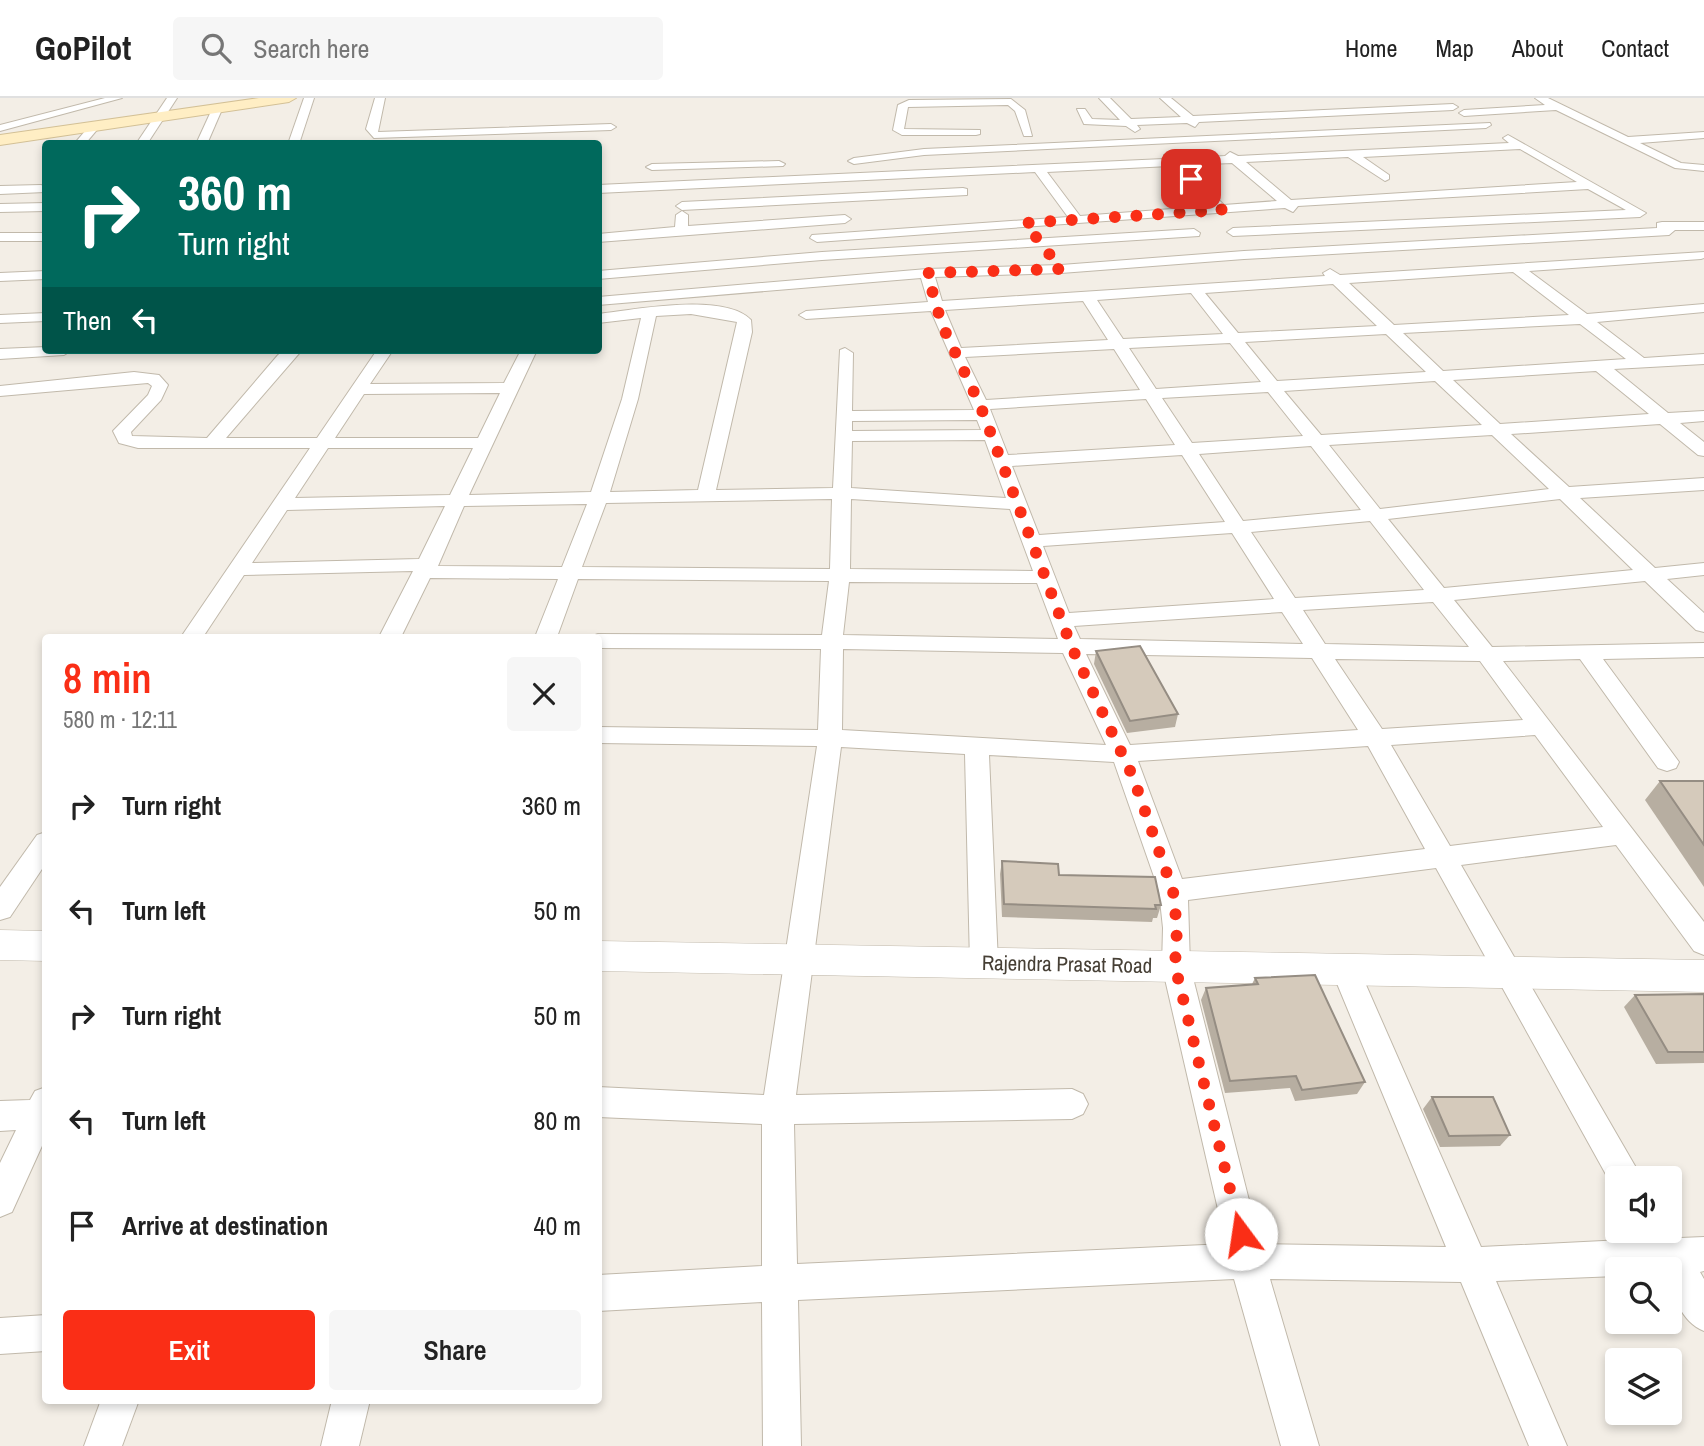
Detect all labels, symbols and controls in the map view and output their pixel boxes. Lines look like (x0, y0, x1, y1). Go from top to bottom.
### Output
search box (173, 17, 663, 80)
text: GoPilot (35, 26, 131, 70)
icon: search (197, 29, 235, 67)
text: Search here (253, 31, 369, 66)
text: Home (1345, 32, 1397, 64)
text: Map (1435, 32, 1474, 64)
text: About (1512, 32, 1563, 64)
text: Contact (1601, 32, 1669, 64)
pin (1161, 149, 1221, 209)
text: 360 m (178, 159, 292, 225)
icon: arrive (1172, 160, 1210, 198)
icon: right (63, 168, 154, 259)
text: Turn right (178, 222, 290, 265)
icon: left (126, 301, 164, 339)
text: Then (63, 303, 112, 338)
text: 8 min (63, 650, 152, 706)
button: close (507, 657, 581, 731)
text: 580 m · 12:11 (63, 704, 177, 735)
icon: right (63, 787, 101, 825)
text: Turn right (122, 788, 221, 823)
text: 360 m (522, 788, 581, 823)
icon: left (63, 892, 101, 930)
text: Turn left (122, 893, 206, 928)
text: 50 m (534, 893, 581, 928)
street label: Rajendra Prasat Road (982, 948, 1152, 980)
icon: right (63, 997, 101, 1035)
text: Turn right (122, 998, 221, 1033)
text: 50 m (534, 998, 581, 1033)
icon: left (63, 1102, 101, 1140)
text: Turn left (122, 1103, 206, 1138)
text: 80 m (534, 1103, 581, 1138)
map controls (1605, 1166, 1682, 1425)
button: sound (1605, 1166, 1682, 1243)
position arrow (1204, 1197, 1278, 1271)
icon: arrive (63, 1207, 101, 1245)
text: Arrive at destination (122, 1208, 328, 1243)
text: 40 m (534, 1208, 581, 1243)
button: search (1605, 1257, 1682, 1334)
button: Exit (63, 1310, 315, 1390)
button: Share (329, 1310, 581, 1390)
button: layers (1605, 1348, 1682, 1425)

